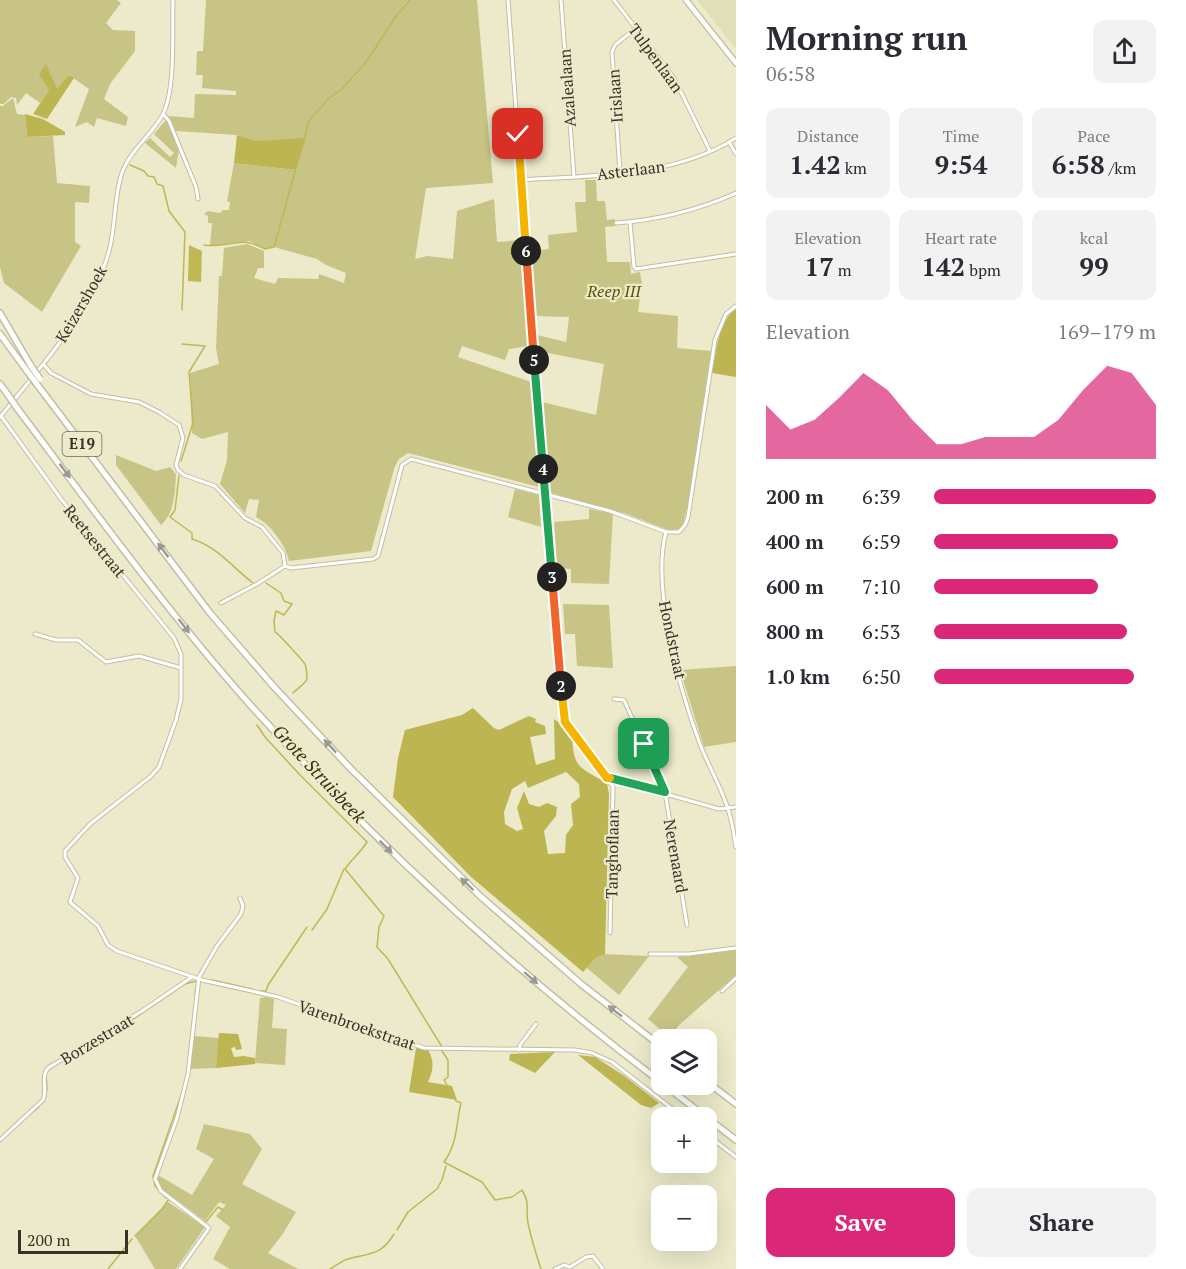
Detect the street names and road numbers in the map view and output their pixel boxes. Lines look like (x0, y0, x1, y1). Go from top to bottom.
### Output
street label: Tulpenlaan (623, 19, 689, 97)
street label: Azalealaan (553, 48, 581, 128)
street label: Irislaan (602, 68, 628, 124)
street label: Asterlaan (596, 155, 667, 185)
street label: Keizershoek (50, 261, 112, 347)
road number: E19 (62, 432, 101, 456)
street label: Reetsestraat (59, 500, 131, 582)
street label: Hondstraat (654, 599, 692, 681)
street label: Tanghoflaan (600, 809, 624, 899)
street label: Nerenaard (659, 817, 693, 895)
street label: Varenbroekstraat (295, 995, 419, 1055)
street label: Borzestraat (56, 1009, 138, 1069)

